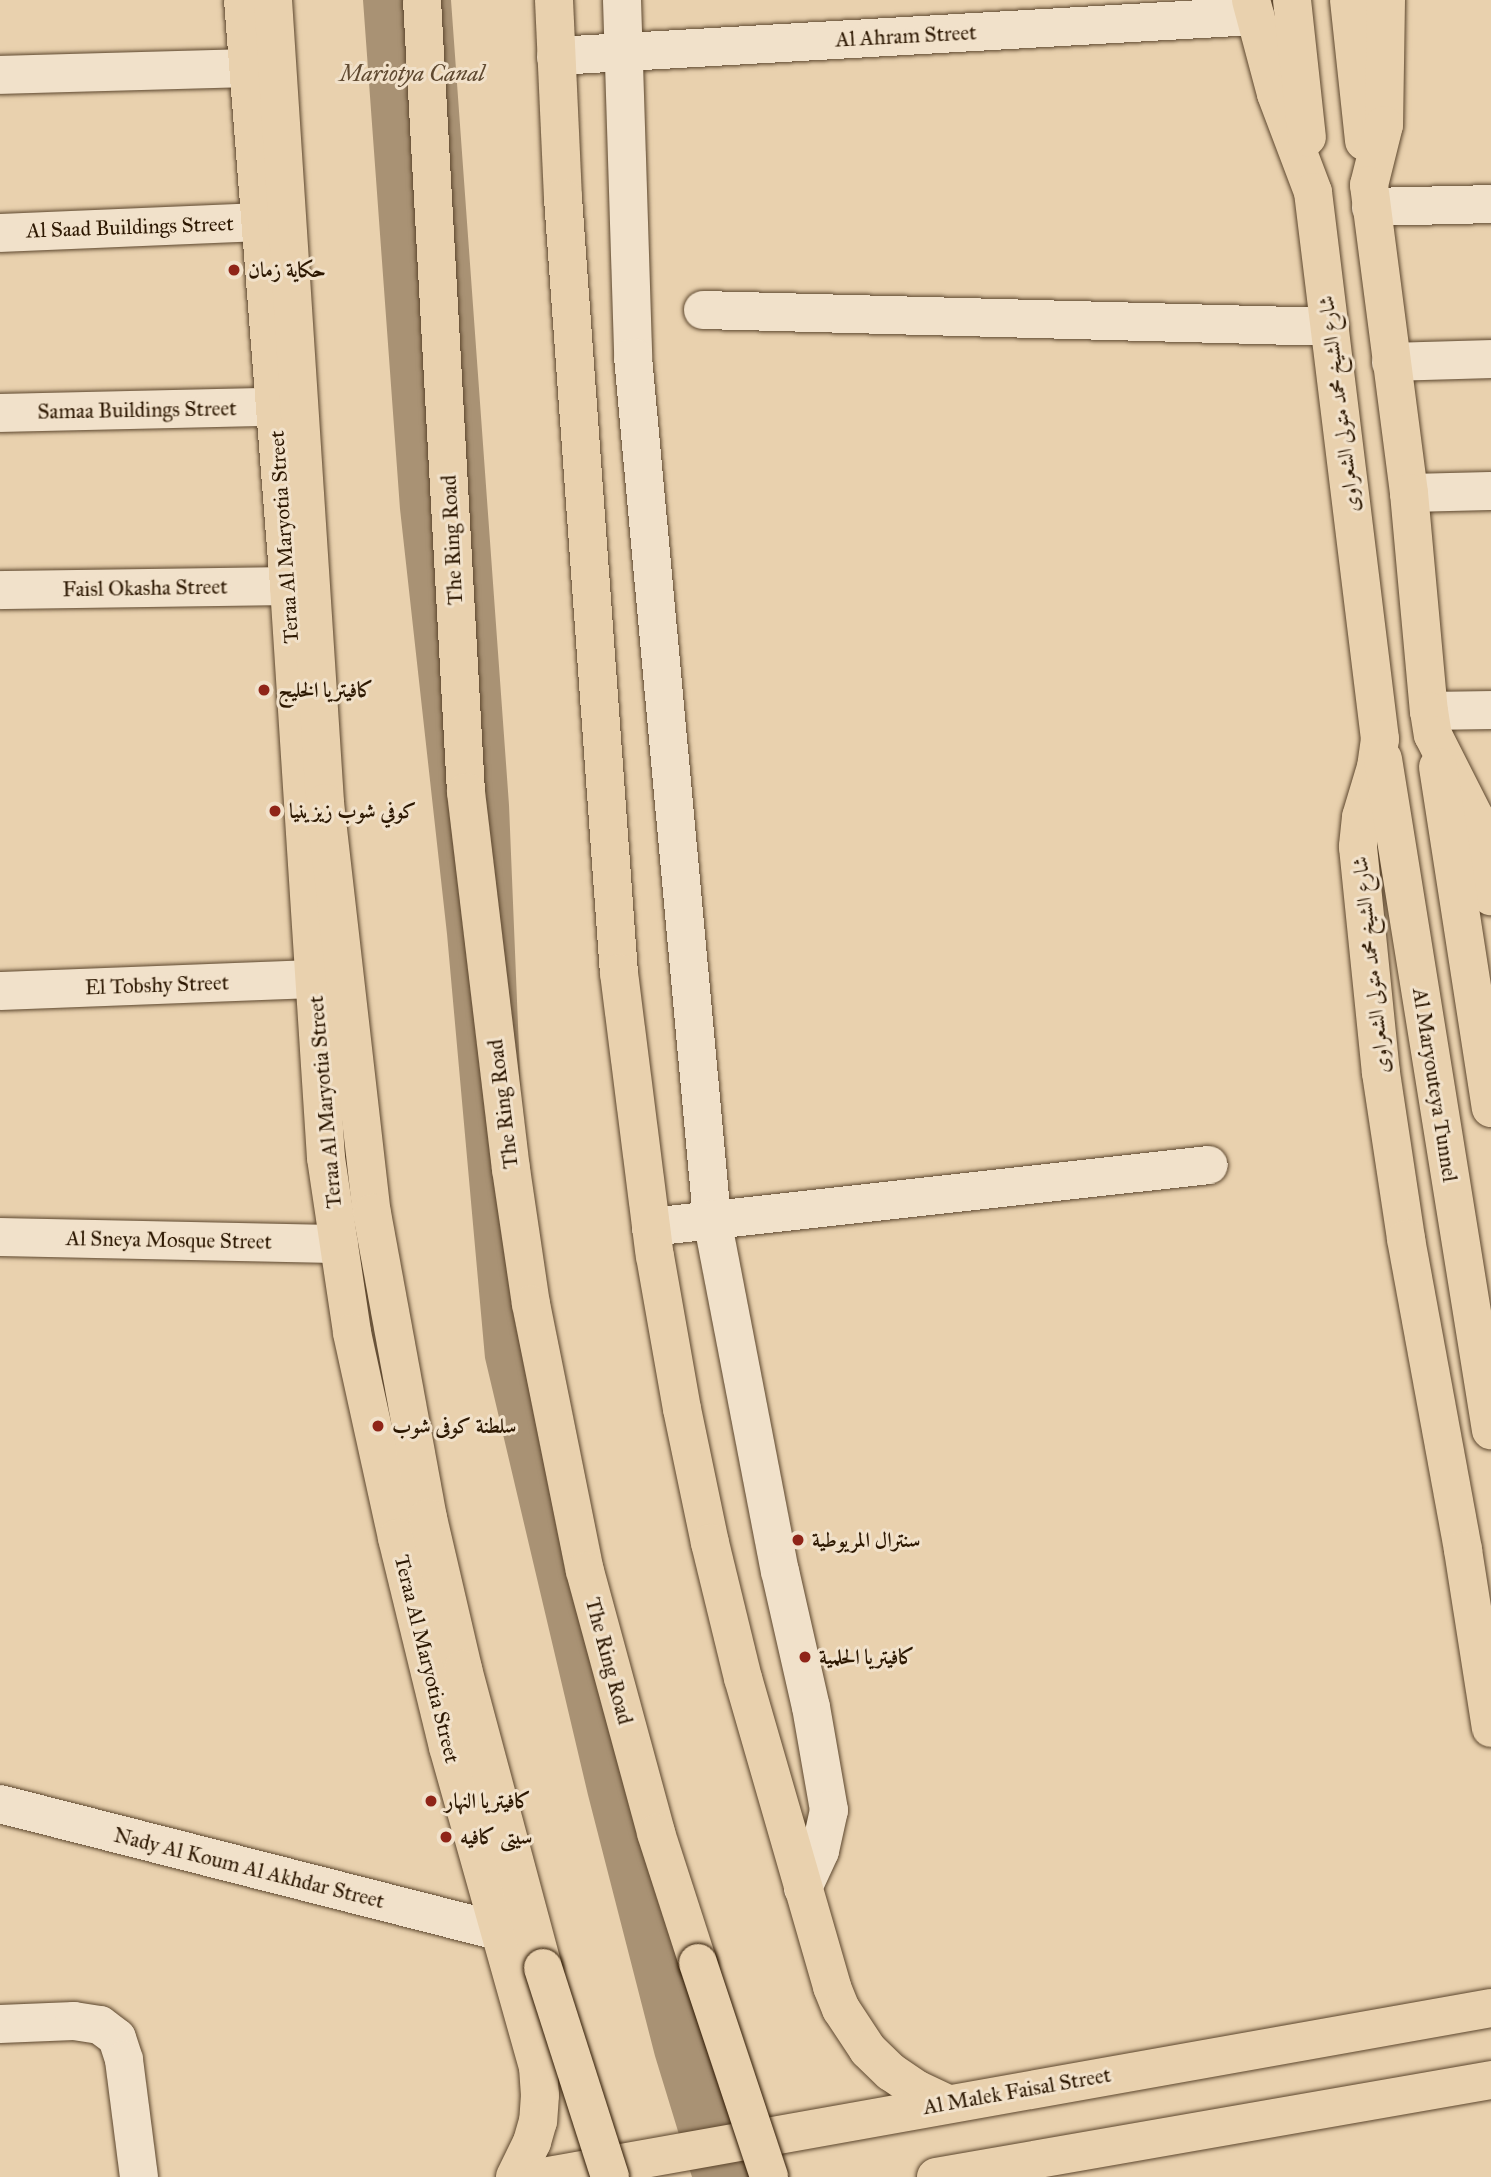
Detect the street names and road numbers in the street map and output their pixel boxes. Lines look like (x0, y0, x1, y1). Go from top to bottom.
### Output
street label: Al Ahram Street (835, 20, 977, 52)
street label: Al Saad Buildings Street (26, 211, 234, 243)
street label: شارع الشيخ محمد متولى الشعراوى (1313, 294, 1365, 514)
street label: Samaa Buildings Street (37, 396, 237, 424)
street label: Teraa Al Maryotia Street (264, 430, 304, 644)
street label: The Ring Road (436, 474, 468, 606)
street label: Faisl Okasha Street (62, 574, 228, 602)
street label: شارع الشيخ محمد متولى الشعراوى (1347, 855, 1395, 1075)
street label: El Tobshy Street (84, 970, 230, 1000)
street label: Al Maryouteya Tunnel (1407, 986, 1463, 1184)
street label: Teraa Al Maryotia Street (303, 995, 347, 1209)
street label: The Ring Road (483, 1038, 523, 1170)
street label: Al Sneya Mosque Street (66, 1226, 272, 1254)
street label: Teraa Al Maryotia Street (389, 1552, 465, 1766)
street label: The Ring Road (580, 1595, 638, 1727)
street label: Nady Al Koum Al Akhdar Street (111, 1822, 387, 1914)
street label: Al Malek Faisal Street (921, 2062, 1113, 2120)

